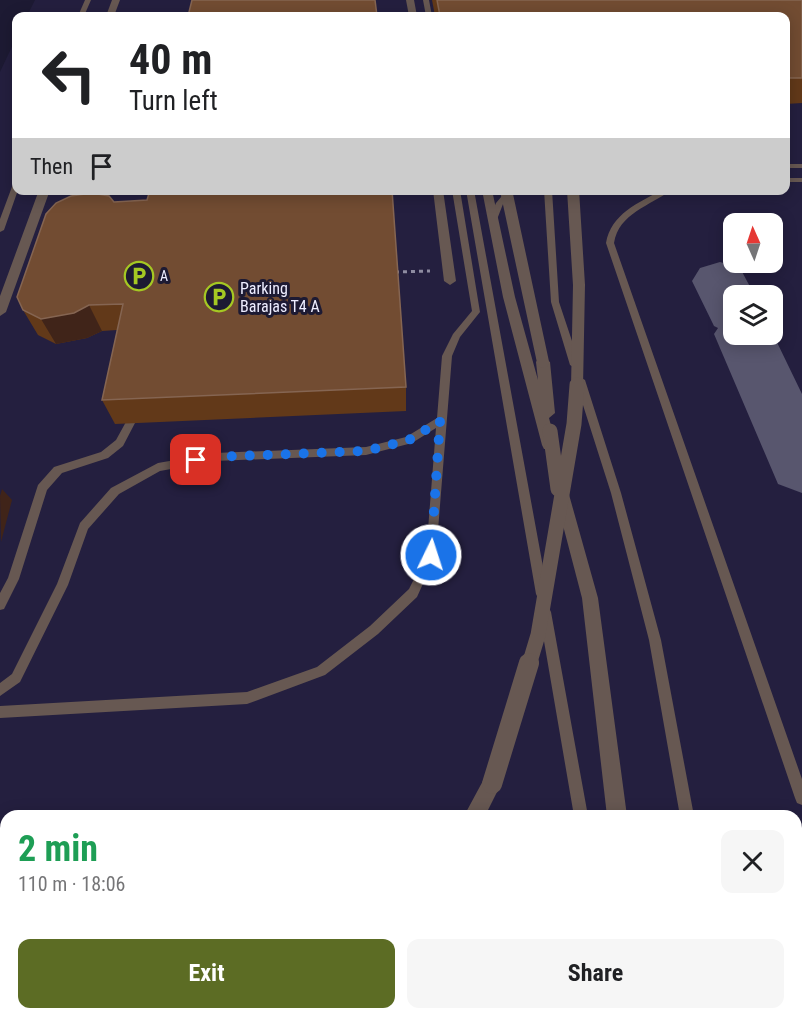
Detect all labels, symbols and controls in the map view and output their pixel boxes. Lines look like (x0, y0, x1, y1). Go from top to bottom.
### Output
text: 40 m (129, 35, 212, 84)
icon: left (30, 36, 108, 114)
text: Turn left (129, 85, 218, 117)
icon: arrive (85, 150, 118, 183)
text: Then (30, 154, 73, 179)
north arrow (723, 213, 783, 273)
map controls (723, 213, 783, 345)
parking icon: A (123, 260, 155, 292)
place label: A (160, 268, 168, 284)
place label: Parking Barajas T4 A (240, 279, 320, 316)
parking icon: Parking Barajas T4 A (203, 281, 235, 313)
button: layers (723, 285, 783, 345)
pin (170, 434, 221, 485)
icon: arrive (179, 443, 212, 476)
position arrow (399, 523, 463, 587)
text: 2 min (18, 828, 98, 870)
button: close (721, 830, 784, 893)
text: 110 m · 18:06 (18, 872, 125, 896)
button: Exit (18, 939, 395, 1008)
button: Share (407, 939, 784, 1008)

